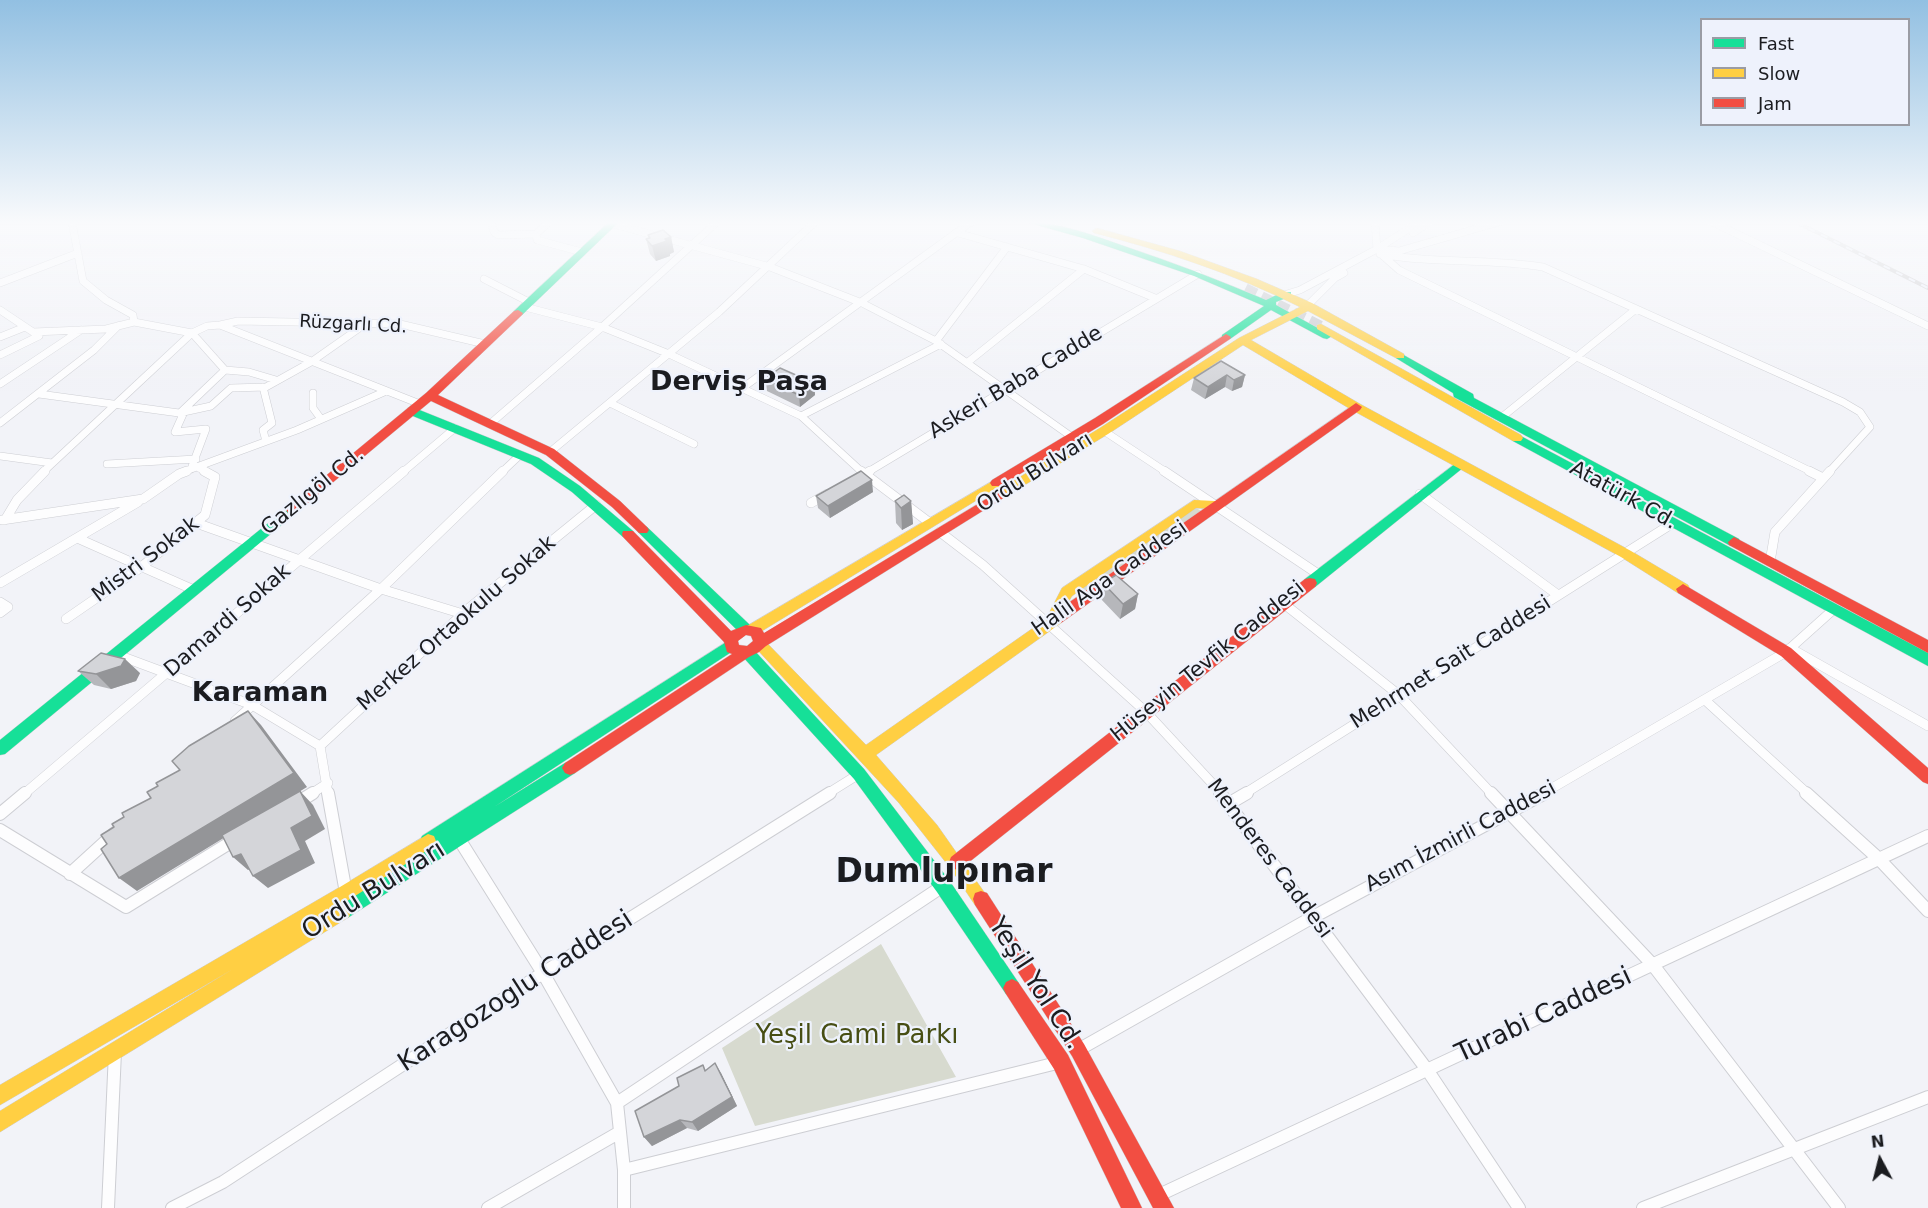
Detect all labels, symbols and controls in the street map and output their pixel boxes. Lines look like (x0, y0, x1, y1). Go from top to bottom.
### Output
legend (1700, 18, 1910, 126)
text: Fast (1758, 33, 1794, 54)
text: Slow (1758, 63, 1800, 84)
text: Jam (1758, 93, 1792, 114)
street label: Rüzgarlı Cd. (299, 311, 407, 339)
street label: Askeri Baba Cadde (925, 321, 1107, 445)
district label: Derviş Paşa (650, 367, 828, 399)
street label: Ordu Bulvarı (973, 427, 1097, 519)
street label: Gazlıgöl Cd. (256, 443, 370, 541)
street label: Atatürk Cd. (1565, 456, 1681, 536)
street label: Mistri Sokak (88, 512, 204, 608)
street label: Halil Aga Caddesi (1027, 516, 1193, 642)
street label: Merkez Ortaokulu Sokak (353, 531, 561, 717)
street label: Damardi Sokak (160, 559, 296, 683)
street label: Hüseyin Tevfik Caddesi (1106, 576, 1310, 748)
street label: Mehrmet Sait Caddesi (1346, 591, 1556, 735)
district label: Karaman (192, 678, 328, 710)
street label: Menderes Caddesi (1201, 774, 1337, 944)
street label: Asım İzmirli Caddesi (1361, 776, 1561, 898)
street label: Ordu Bulvarı (297, 835, 451, 947)
district label: Dumlupınar (835, 853, 1053, 893)
street label: Karagozoglu Caddesi (393, 904, 639, 1080)
street label: Yeşil Yol Cd. (981, 912, 1089, 1056)
street label: Turabi Caddesi (1451, 962, 1637, 1070)
park label: Yeşil Cami Parkı (756, 1020, 958, 1052)
north arrow (1850, 1130, 1910, 1190)
text: N (1870, 1131, 1886, 1152)

